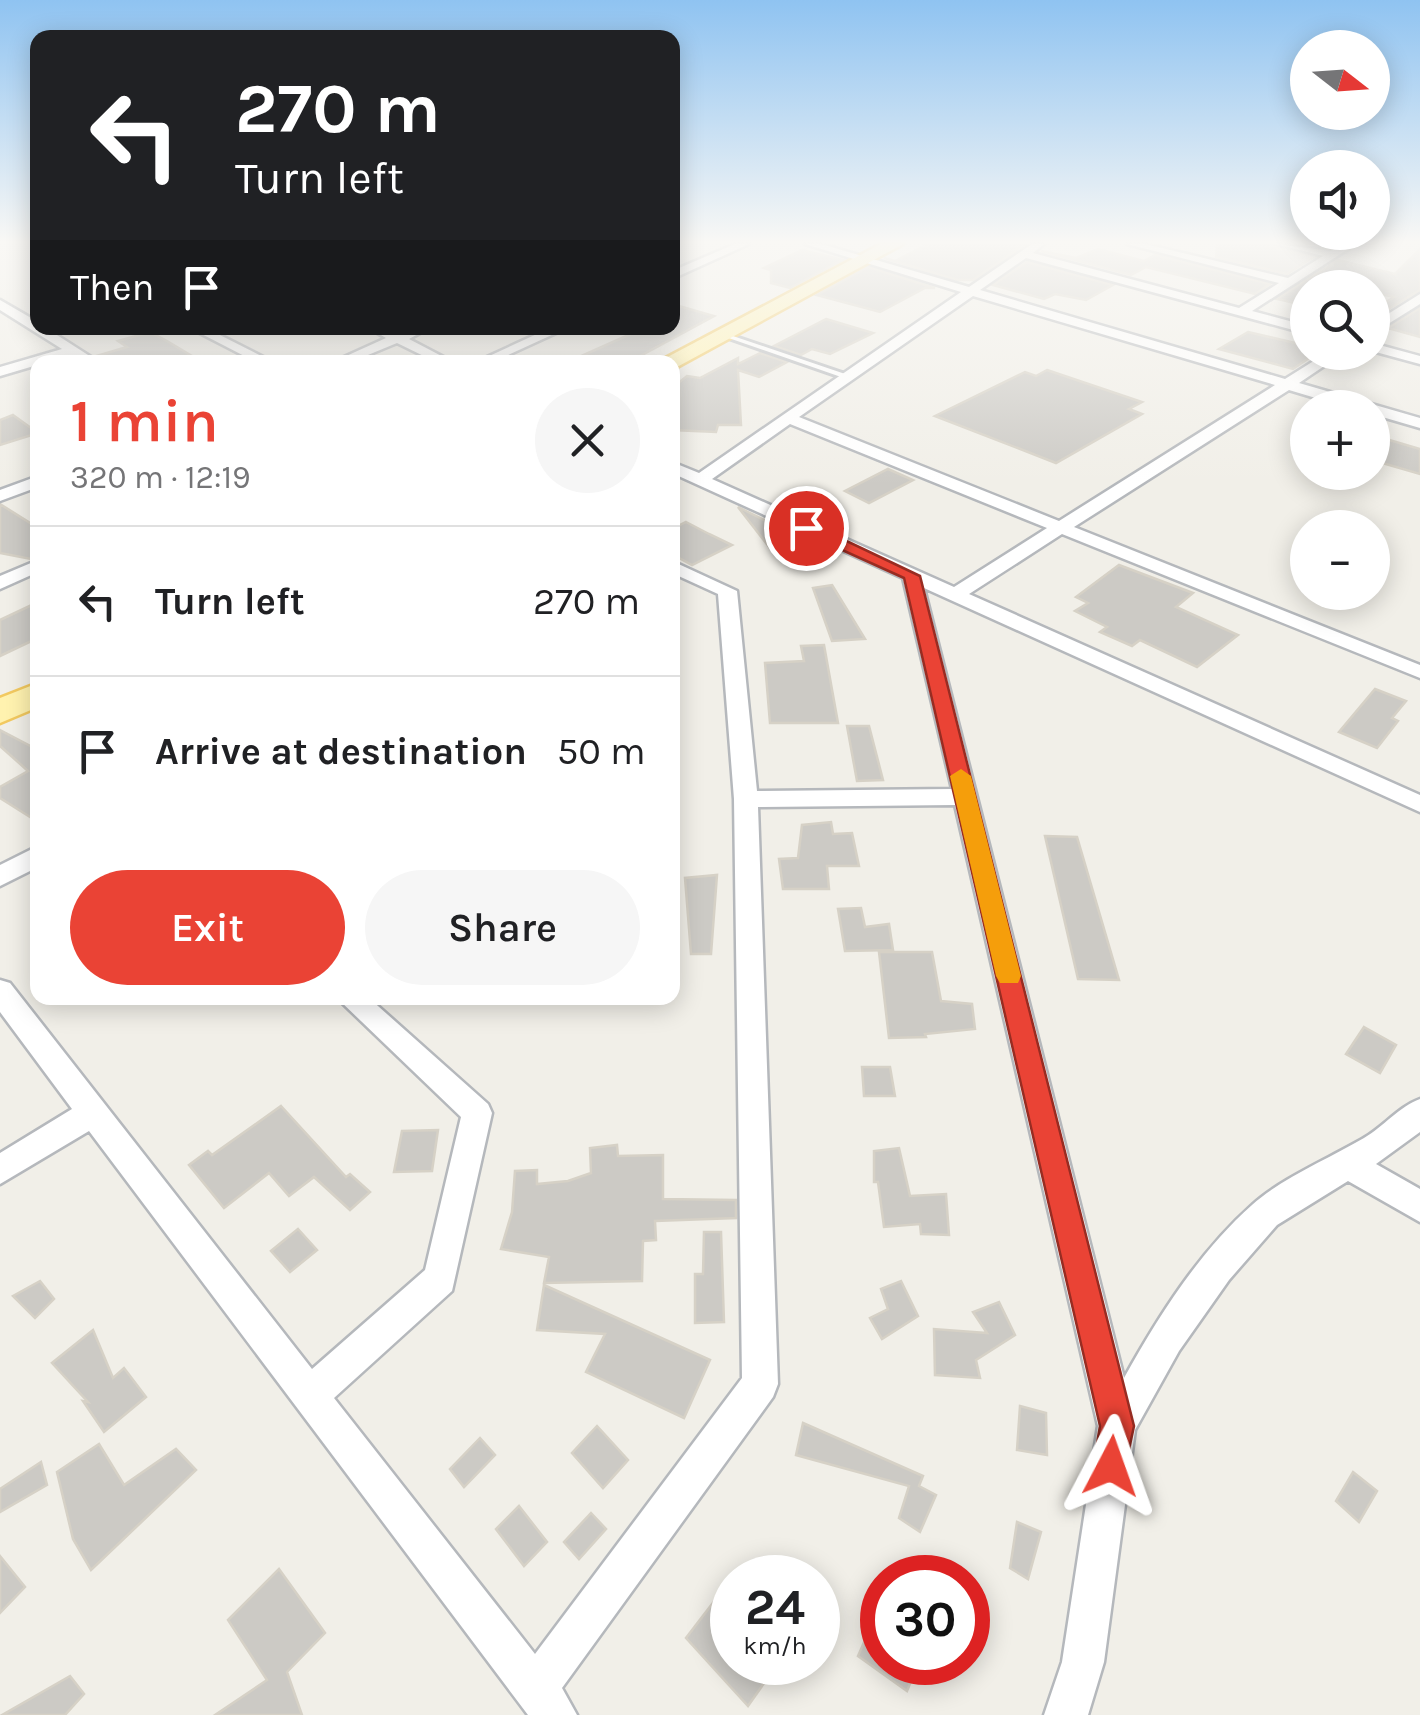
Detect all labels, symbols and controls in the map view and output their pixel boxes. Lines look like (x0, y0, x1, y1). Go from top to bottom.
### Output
north arrow (1290, 30, 1390, 130)
map controls (1290, 30, 1390, 610)
text: 270 m (235, 68, 441, 150)
icon: left (70, 70, 200, 200)
button: sound (1290, 150, 1390, 250)
text: Turn left (235, 152, 404, 204)
icon: arrive (174, 260, 229, 315)
text: Then (70, 265, 154, 310)
button: search (1290, 270, 1390, 370)
text: 1 min (70, 386, 219, 456)
button: close (535, 388, 640, 493)
button: + (1290, 390, 1390, 490)
text: 320 m · 12:19 (70, 459, 251, 496)
pin (764, 486, 849, 571)
icon: arrive (779, 501, 834, 556)
button: − (1290, 510, 1390, 610)
icon: left (70, 574, 125, 629)
text: Turn left (155, 579, 305, 624)
text: 270 m (533, 579, 640, 624)
icon: arrive (70, 724, 125, 779)
text: Arrive at destination (155, 729, 527, 774)
text: 50 m (557, 729, 645, 774)
button: Exit (70, 870, 345, 985)
button: Share (365, 870, 640, 985)
position arrow (1059, 1414, 1163, 1518)
speed limit sign: 30 (860, 1555, 990, 1685)
text: 24 (745, 1578, 805, 1637)
text: km/h (743, 1631, 807, 1660)

